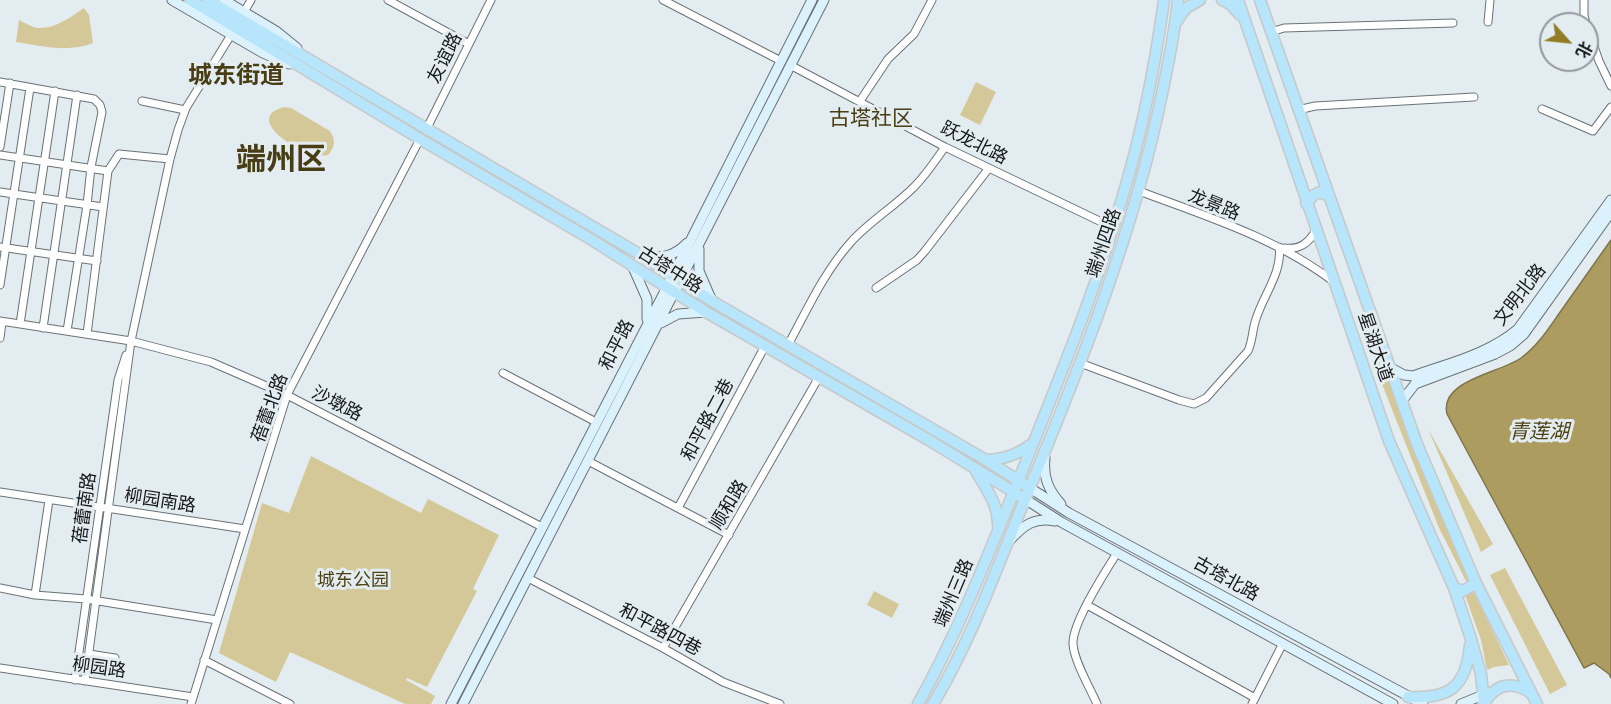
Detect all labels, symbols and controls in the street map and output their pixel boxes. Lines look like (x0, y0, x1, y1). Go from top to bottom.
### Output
north arrow (1539, 12, 1599, 72)
street label: 友谊路 (423, 29, 467, 87)
text: 北 (1572, 38, 1596, 61)
district label: 城东街道 (188, 62, 284, 90)
district label: 古塔社区 (829, 106, 913, 132)
street label: 跃龙北路 (937, 117, 1011, 169)
district label: 端州区 (236, 142, 326, 178)
street label: 龙景路 (1185, 185, 1243, 225)
street label: 端州四路 (1082, 205, 1126, 281)
street label: 古塔中路 (634, 242, 706, 298)
street label: 文明北路 (1489, 260, 1551, 330)
street label: 星湖大道 (1353, 309, 1397, 385)
street label: 和平路 (595, 316, 639, 374)
street label: 蓓蕾北路 (248, 370, 292, 446)
street label: 和平路二巷 (677, 375, 739, 465)
street label: 沙墩路 (308, 382, 366, 426)
water label: 青莲湖 (1509, 420, 1569, 444)
street label: 蓓蕾南路 (69, 471, 101, 545)
street label: 顺和路 (706, 476, 752, 534)
street label: 柳园南路 (123, 485, 197, 517)
street label: 古塔北路 (1189, 552, 1263, 606)
street label: 端州三路 (930, 556, 978, 630)
park label: 城东公园 (317, 570, 389, 592)
street label: 和平路四巷 (615, 599, 705, 661)
street label: 柳园路 (71, 654, 127, 682)

